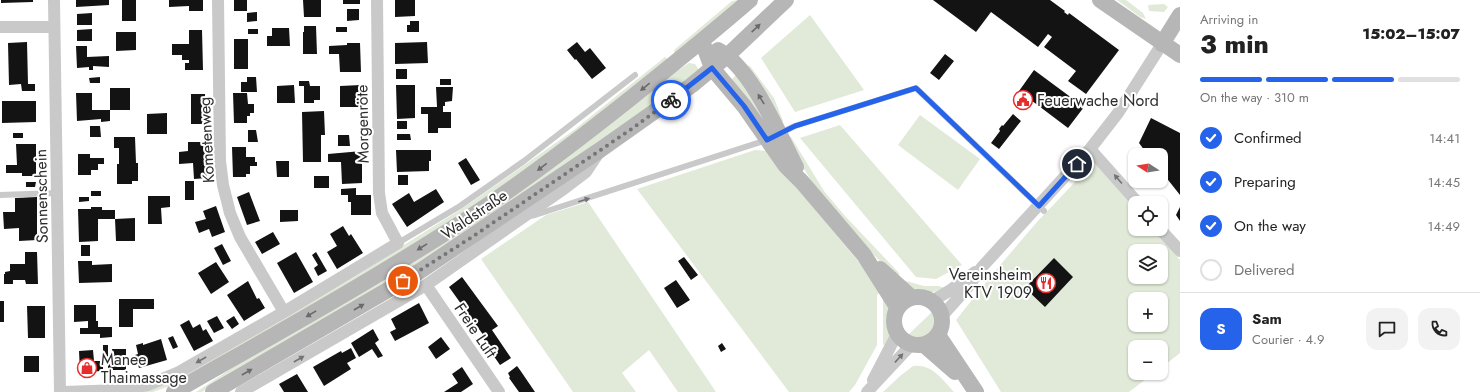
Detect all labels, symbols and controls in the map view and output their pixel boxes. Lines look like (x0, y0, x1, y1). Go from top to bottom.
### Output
text: Arriving in (1200, 10, 1258, 29)
one-way arrow (751, 23, 761, 33)
text: 15:02–15:07 (1362, 23, 1460, 45)
text: 3 min (1200, 25, 1269, 63)
courier (651, 80, 691, 120)
one-way arrow (639, 83, 650, 92)
street label: Morgenröte (350, 84, 375, 164)
text: On the way · 310 m (1200, 88, 1309, 107)
icon: bike (660, 89, 682, 111)
public building icon: Feuerwache Nord (1012, 89, 1034, 111)
place label: Feuerwache Nord (1037, 89, 1159, 112)
one-way arrow (757, 93, 764, 105)
street label: Kometenweg (193, 96, 220, 184)
icon: check (1200, 127, 1222, 149)
text: Confirmed (1234, 127, 1302, 149)
text: 14:41 (1429, 129, 1460, 148)
pin (1060, 147, 1094, 181)
north arrow (1128, 148, 1168, 188)
map controls (1128, 148, 1168, 380)
street label: Sonnenschein (29, 149, 54, 243)
icon: home (1066, 153, 1088, 175)
one-way arrow (537, 163, 547, 171)
icon: check (1200, 171, 1222, 193)
text: Preparing (1234, 171, 1296, 193)
text: 14:45 (1428, 173, 1460, 192)
one-way arrow (1113, 174, 1122, 185)
street label: Waldstraße (437, 184, 512, 245)
button: locate (1128, 196, 1168, 236)
one-way arrow (578, 197, 590, 203)
icon: check (1200, 215, 1222, 237)
text: On the way (1234, 215, 1306, 237)
text: 14:49 (1428, 217, 1460, 236)
one-way arrow (416, 244, 428, 251)
button: layers (1128, 244, 1168, 284)
text: Delivered (1234, 259, 1295, 281)
place label: Vereinsheim KTV 1909 (949, 263, 1032, 304)
pin (386, 264, 420, 298)
icon: bag (392, 270, 414, 292)
restaurant icon: Vereinsheim KTV 1909 (1035, 272, 1057, 294)
button: + (1128, 292, 1168, 332)
street label: Freie Luft (449, 298, 503, 363)
one-way arrow (354, 303, 365, 310)
text: Sam (1252, 308, 1282, 330)
button: chat (1366, 308, 1408, 350)
button: phone (1418, 308, 1460, 350)
one-way arrow (306, 310, 316, 318)
text: S (1216, 318, 1226, 340)
text: Courier · 4.9 (1252, 330, 1325, 349)
button: − (1128, 340, 1168, 380)
place label: Manee Thaimassage (101, 348, 187, 389)
one-way arrow (894, 353, 903, 363)
one-way arrow (293, 355, 305, 362)
one-way arrow (195, 356, 207, 363)
shop icon: Manee Thaimassage (76, 357, 98, 379)
one-way arrow (241, 369, 253, 376)

